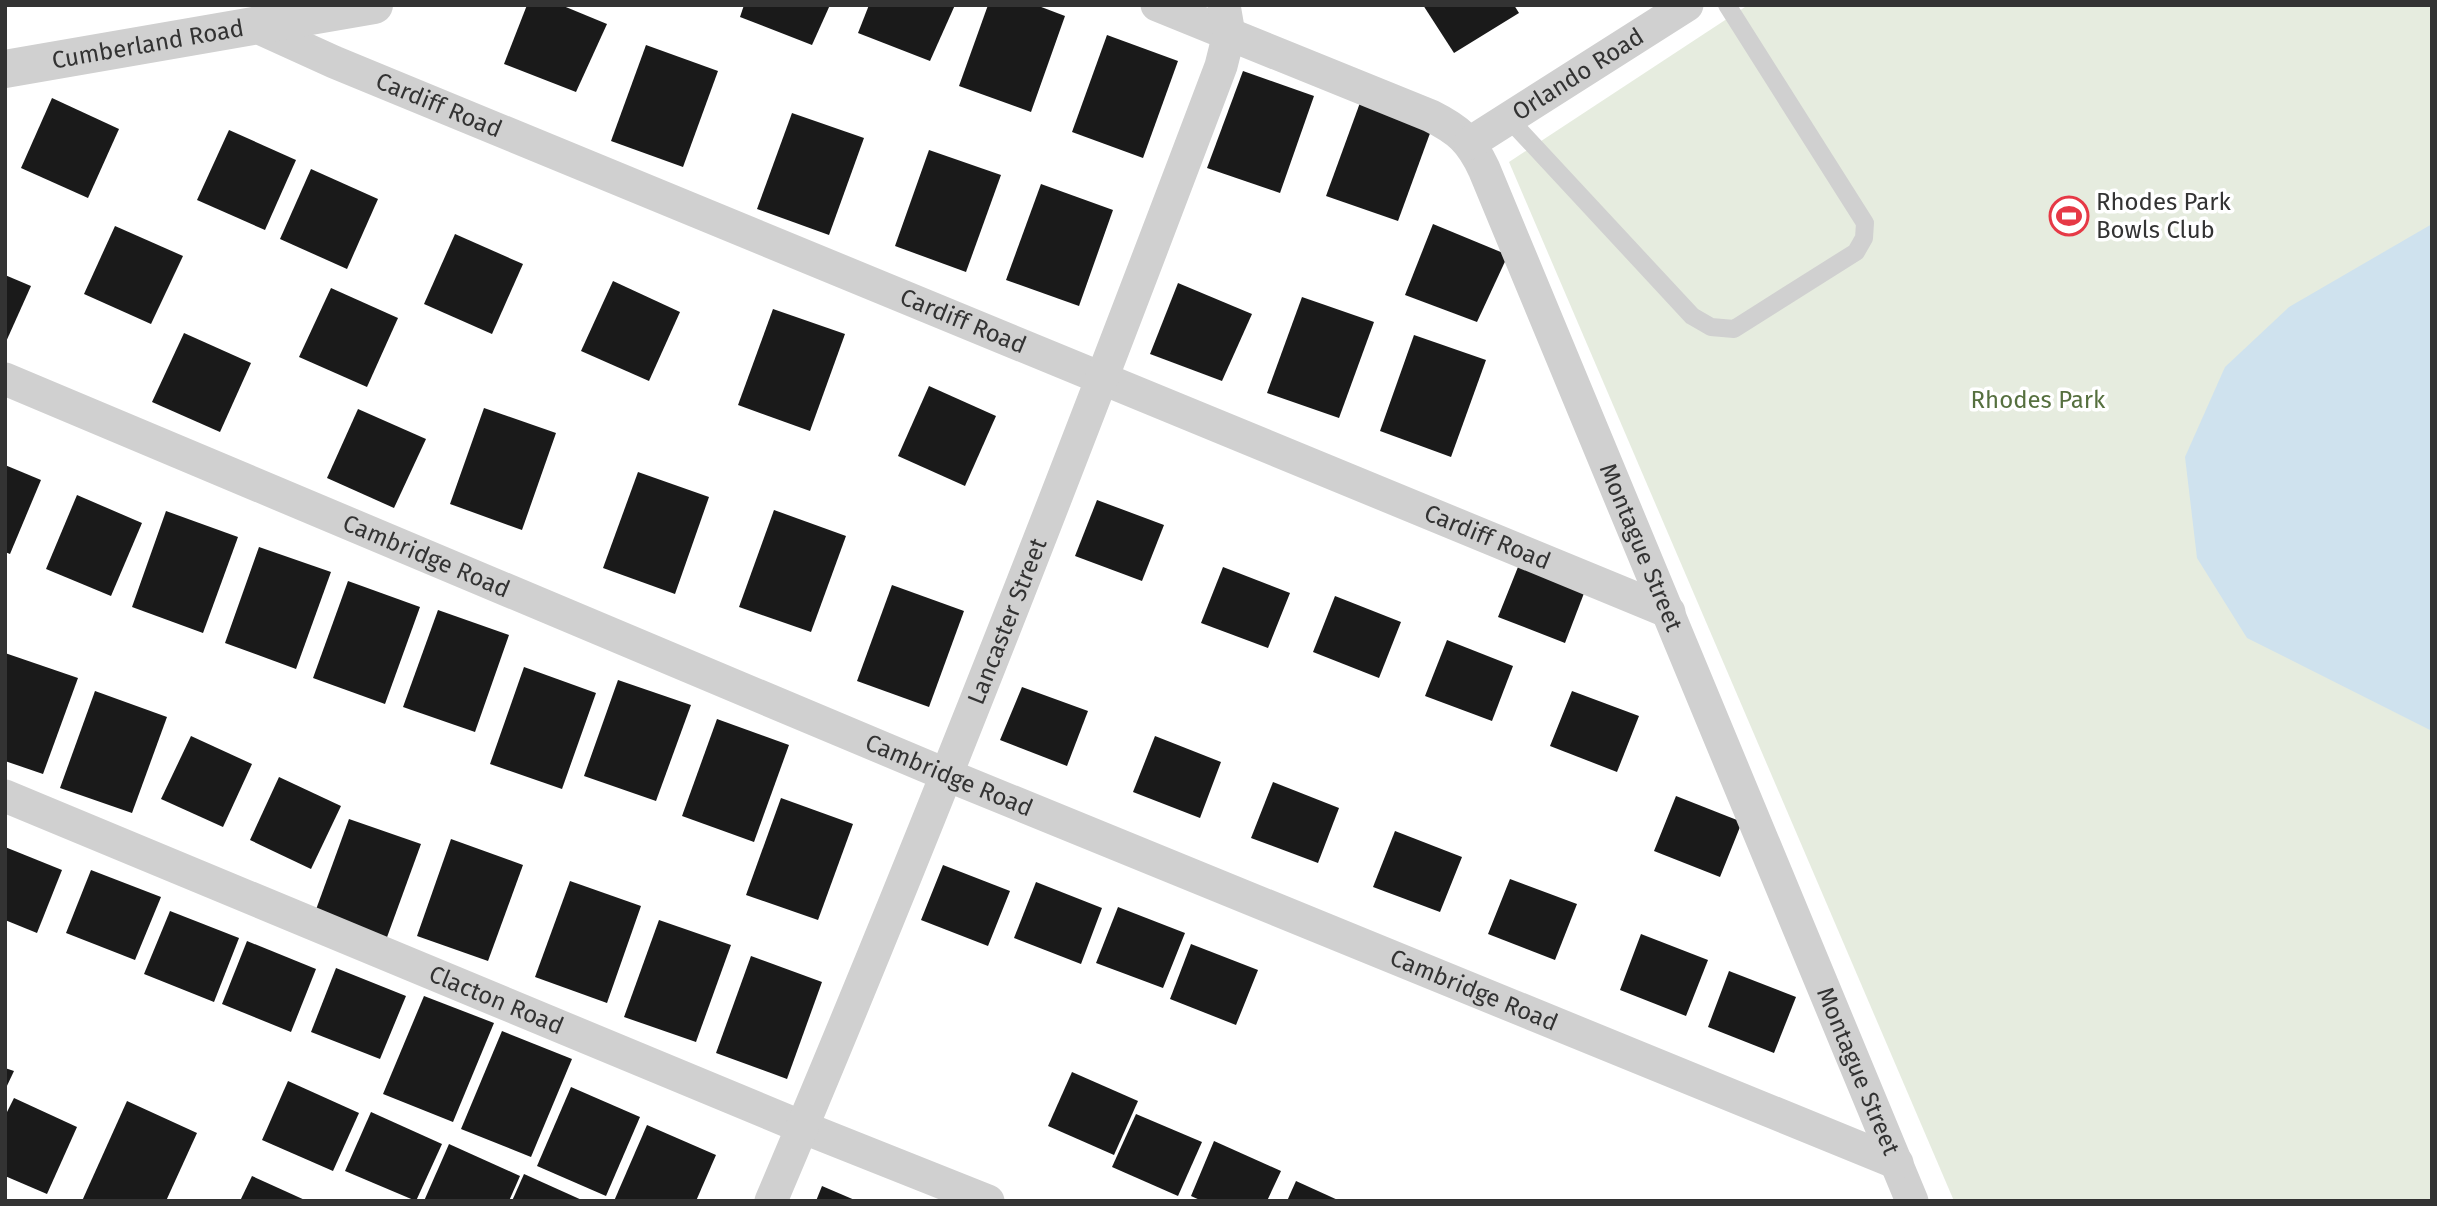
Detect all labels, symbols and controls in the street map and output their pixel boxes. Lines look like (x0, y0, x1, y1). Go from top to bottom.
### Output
street label: Cumberland Road (50, 14, 246, 75)
street label: Orlando Road (1507, 22, 1649, 126)
street label: Cardiff Road (372, 67, 506, 144)
place label: Rhodes Park Bowls Club (2096, 188, 2232, 244)
sports icon: Rhodes Park Bowls Club (2048, 195, 2090, 237)
street label: Cardiff Road (896, 283, 1030, 360)
park label: Rhodes Park (1971, 386, 2106, 414)
street label: Montague Street (1594, 459, 1688, 636)
street label: Cardiff Road (1420, 499, 1555, 576)
street label: Cambridge Road (339, 509, 514, 604)
street label: Lancaster Street (962, 534, 1053, 708)
street label: Cambridge Road (861, 728, 1037, 823)
street label: Cambridge Road (1386, 943, 1562, 1037)
street label: Clacton Road (425, 960, 568, 1040)
street label: Montague Street (1811, 983, 1905, 1159)

